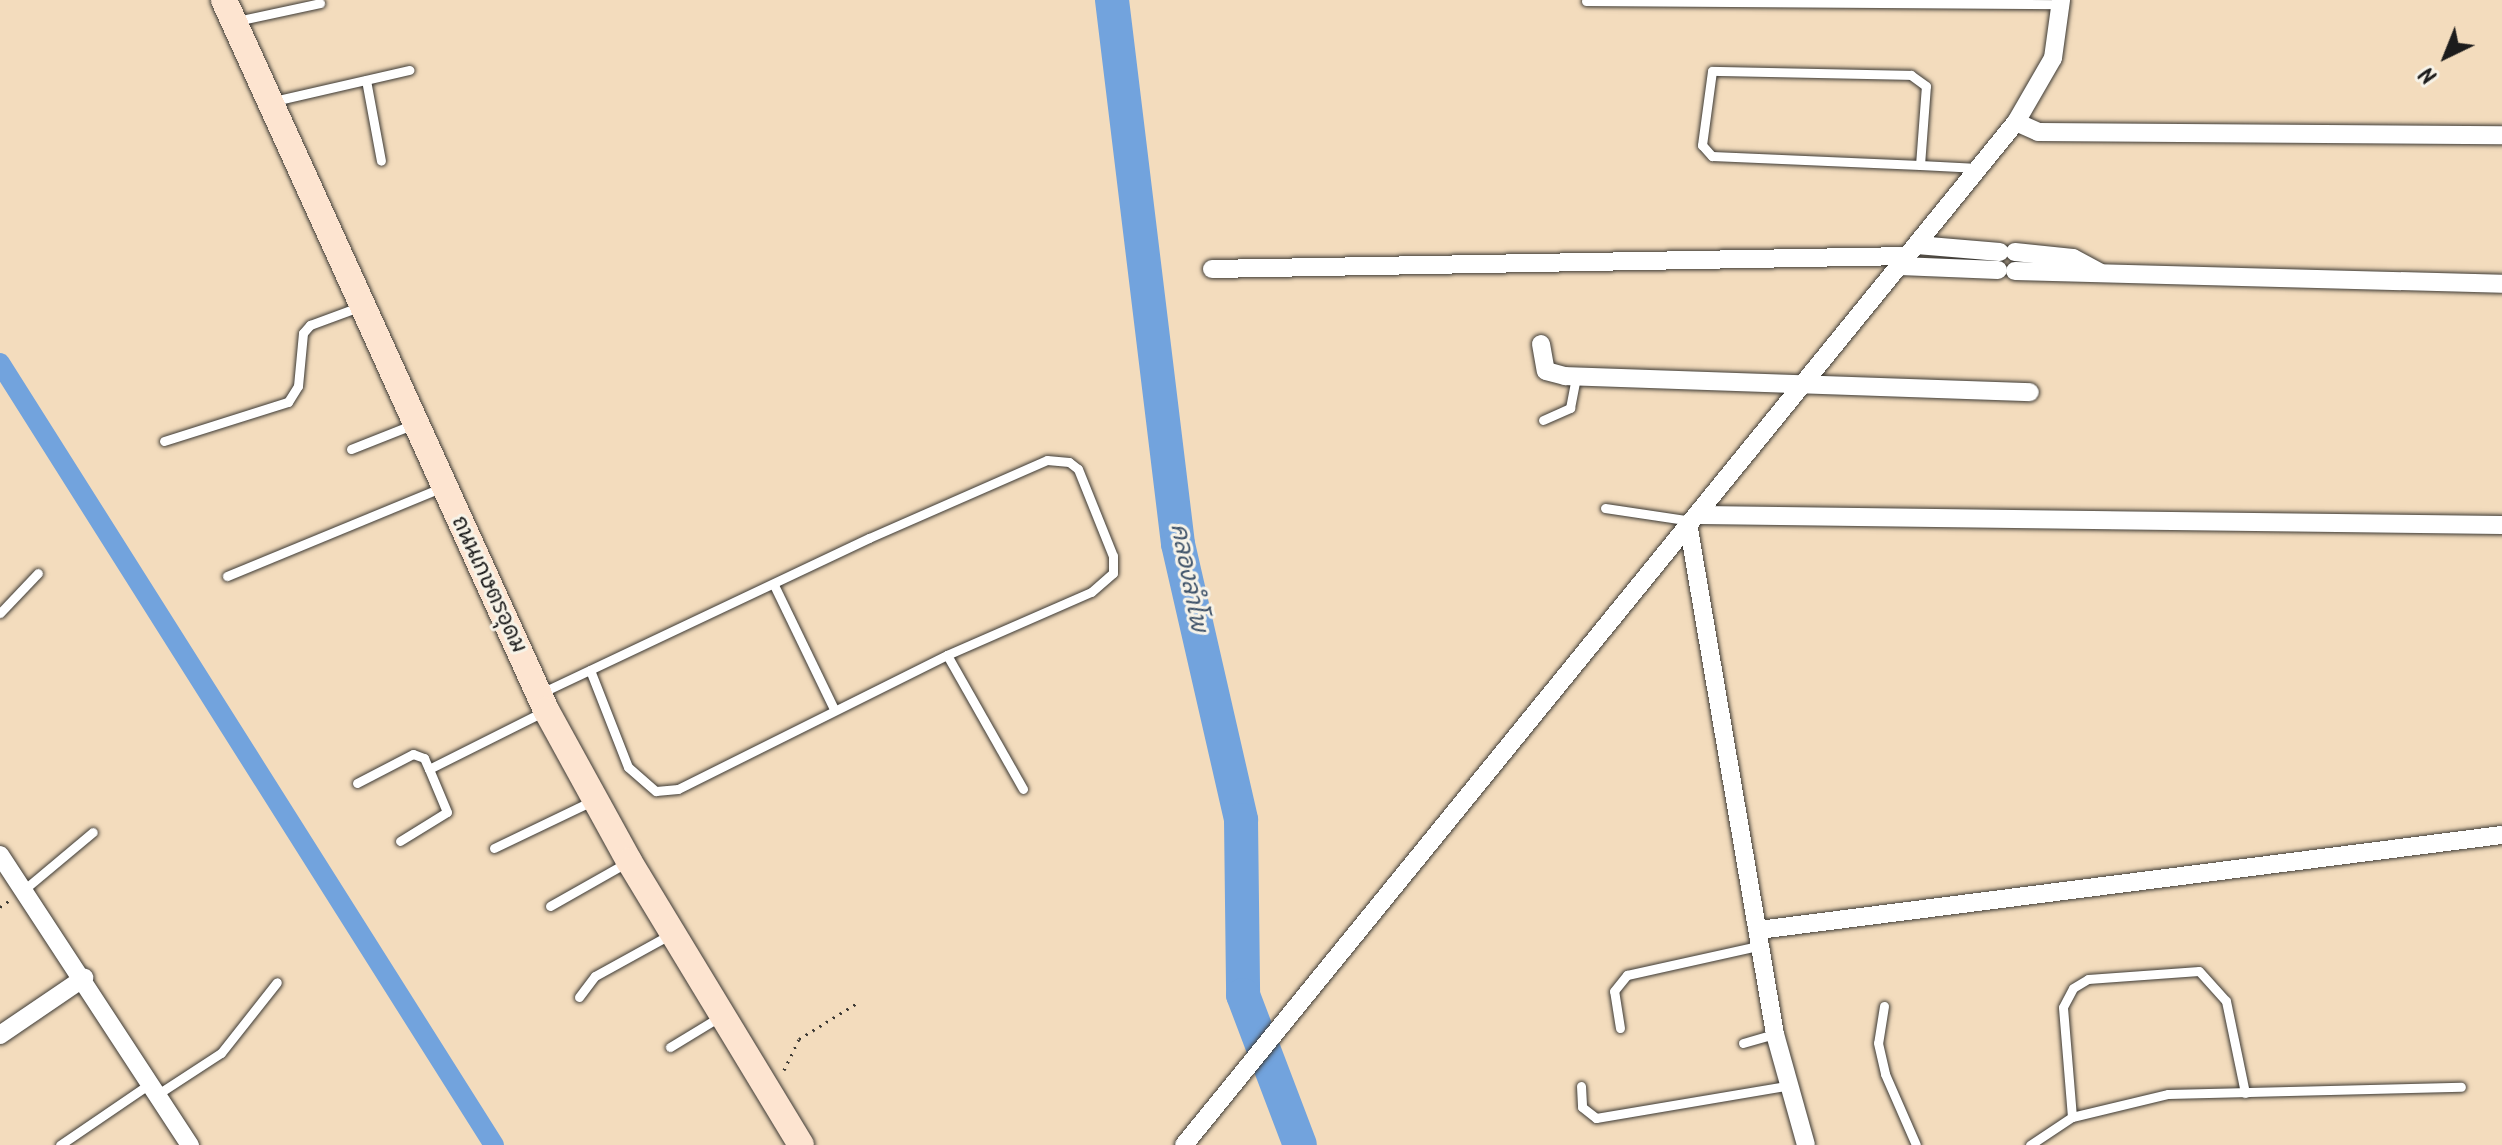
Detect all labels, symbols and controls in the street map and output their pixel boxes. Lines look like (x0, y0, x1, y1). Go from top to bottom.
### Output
north arrow (2406, 16, 2486, 96)
text: N (2412, 56, 2446, 91)
street label: ถนนเกษตรอุดม (445, 512, 531, 658)
water label: คลองลำโพ (1163, 521, 1213, 635)

